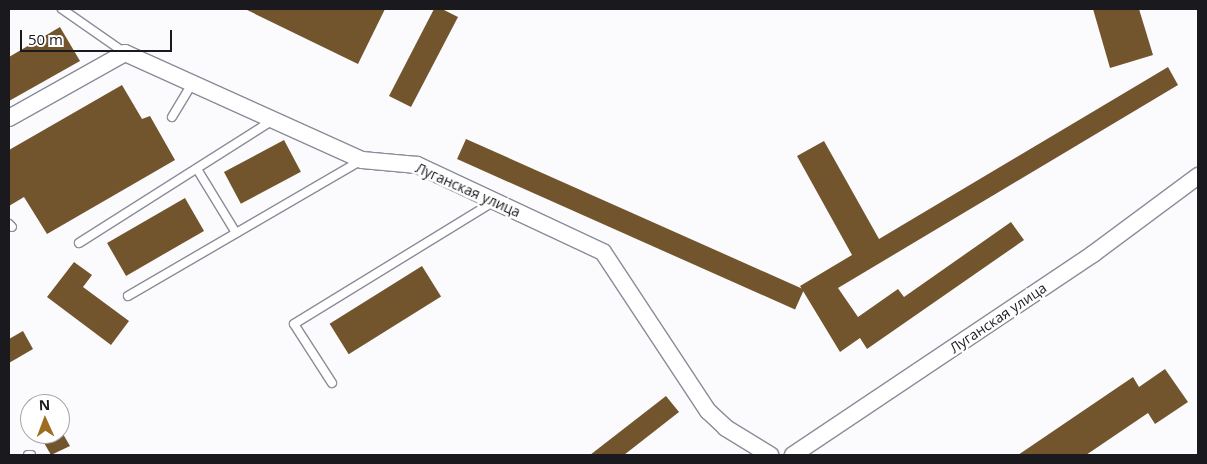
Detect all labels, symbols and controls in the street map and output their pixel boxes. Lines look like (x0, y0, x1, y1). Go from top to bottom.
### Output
scale bar (22, 20, 175, 52)
text: 50 m (28, 29, 63, 49)
street label: Луганская улица (413, 159, 523, 221)
street label: Луганская улица (946, 279, 1050, 357)
north arrow (20, 394, 70, 444)
text: N (38, 395, 51, 414)

